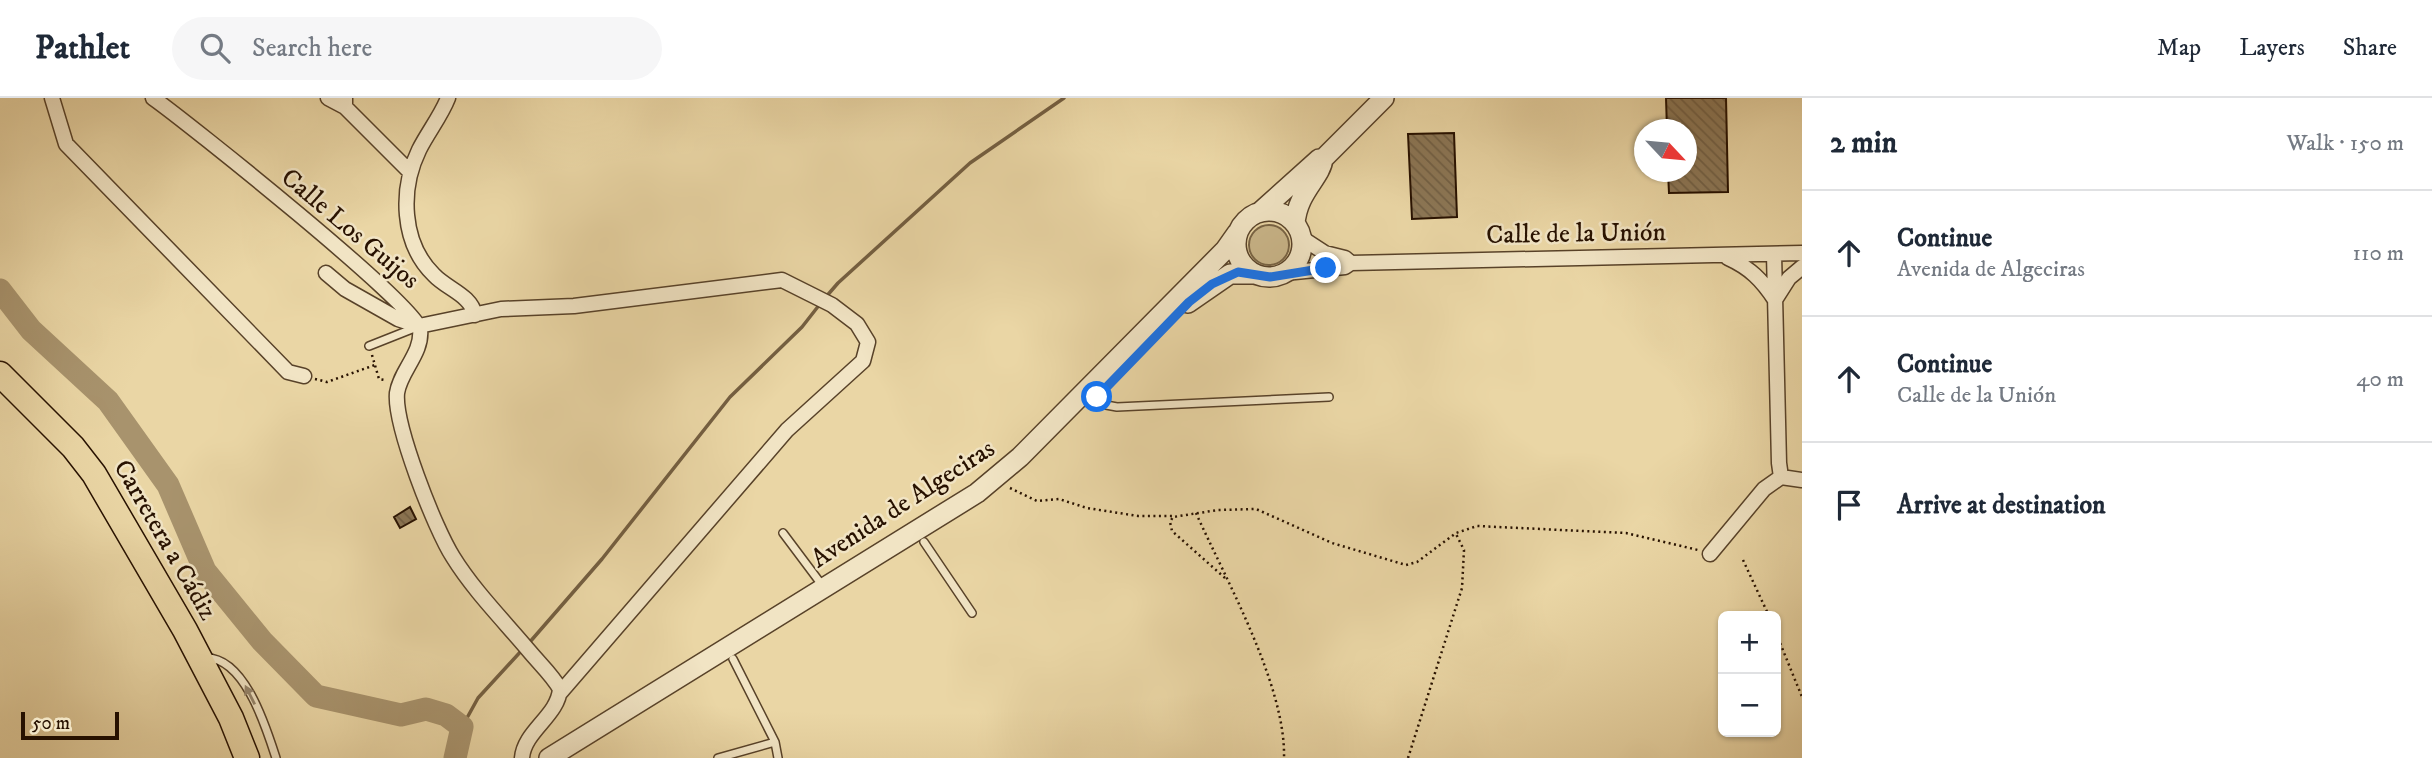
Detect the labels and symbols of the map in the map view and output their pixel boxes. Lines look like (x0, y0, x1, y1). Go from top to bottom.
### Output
north arrow (1634, 119, 1697, 182)
street label: Calle Los Guijos (274, 161, 426, 297)
street label: Calle de la Unión (1486, 216, 1667, 252)
route end (1310, 252, 1341, 283)
route start (1081, 381, 1112, 412)
street label: Avenida de Algeciras (805, 432, 1001, 576)
street label: Carretera a Cádiz (106, 454, 224, 626)
one-way arrow (244, 685, 255, 705)
scale bar (21, 709, 119, 741)

